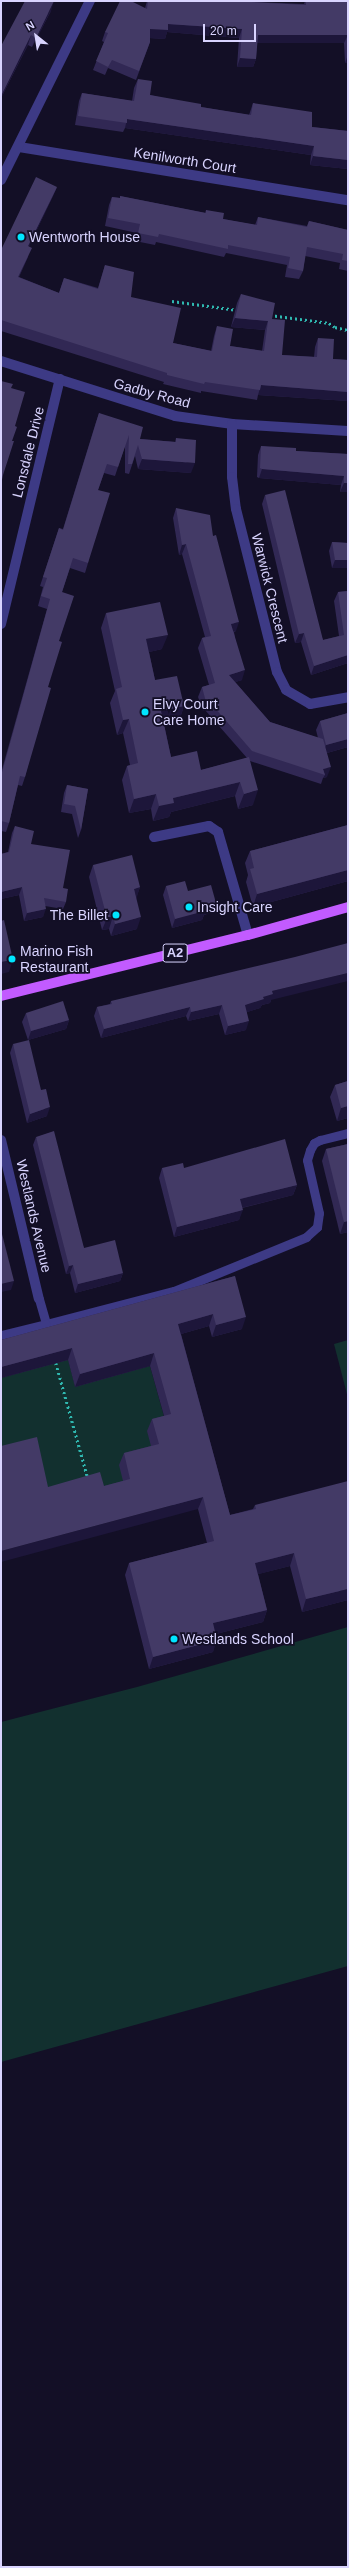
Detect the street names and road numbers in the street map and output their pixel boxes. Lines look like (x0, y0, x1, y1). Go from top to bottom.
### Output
street label: Kenilworth Court (133, 144, 237, 176)
street label: Gadby Road (112, 375, 192, 411)
street label: Lonsdale Drive (9, 405, 47, 499)
street label: Warwick Crescent (248, 531, 292, 645)
road number: A2 (162, 942, 188, 964)
street label: Westlands Avenue (13, 1157, 55, 1275)

